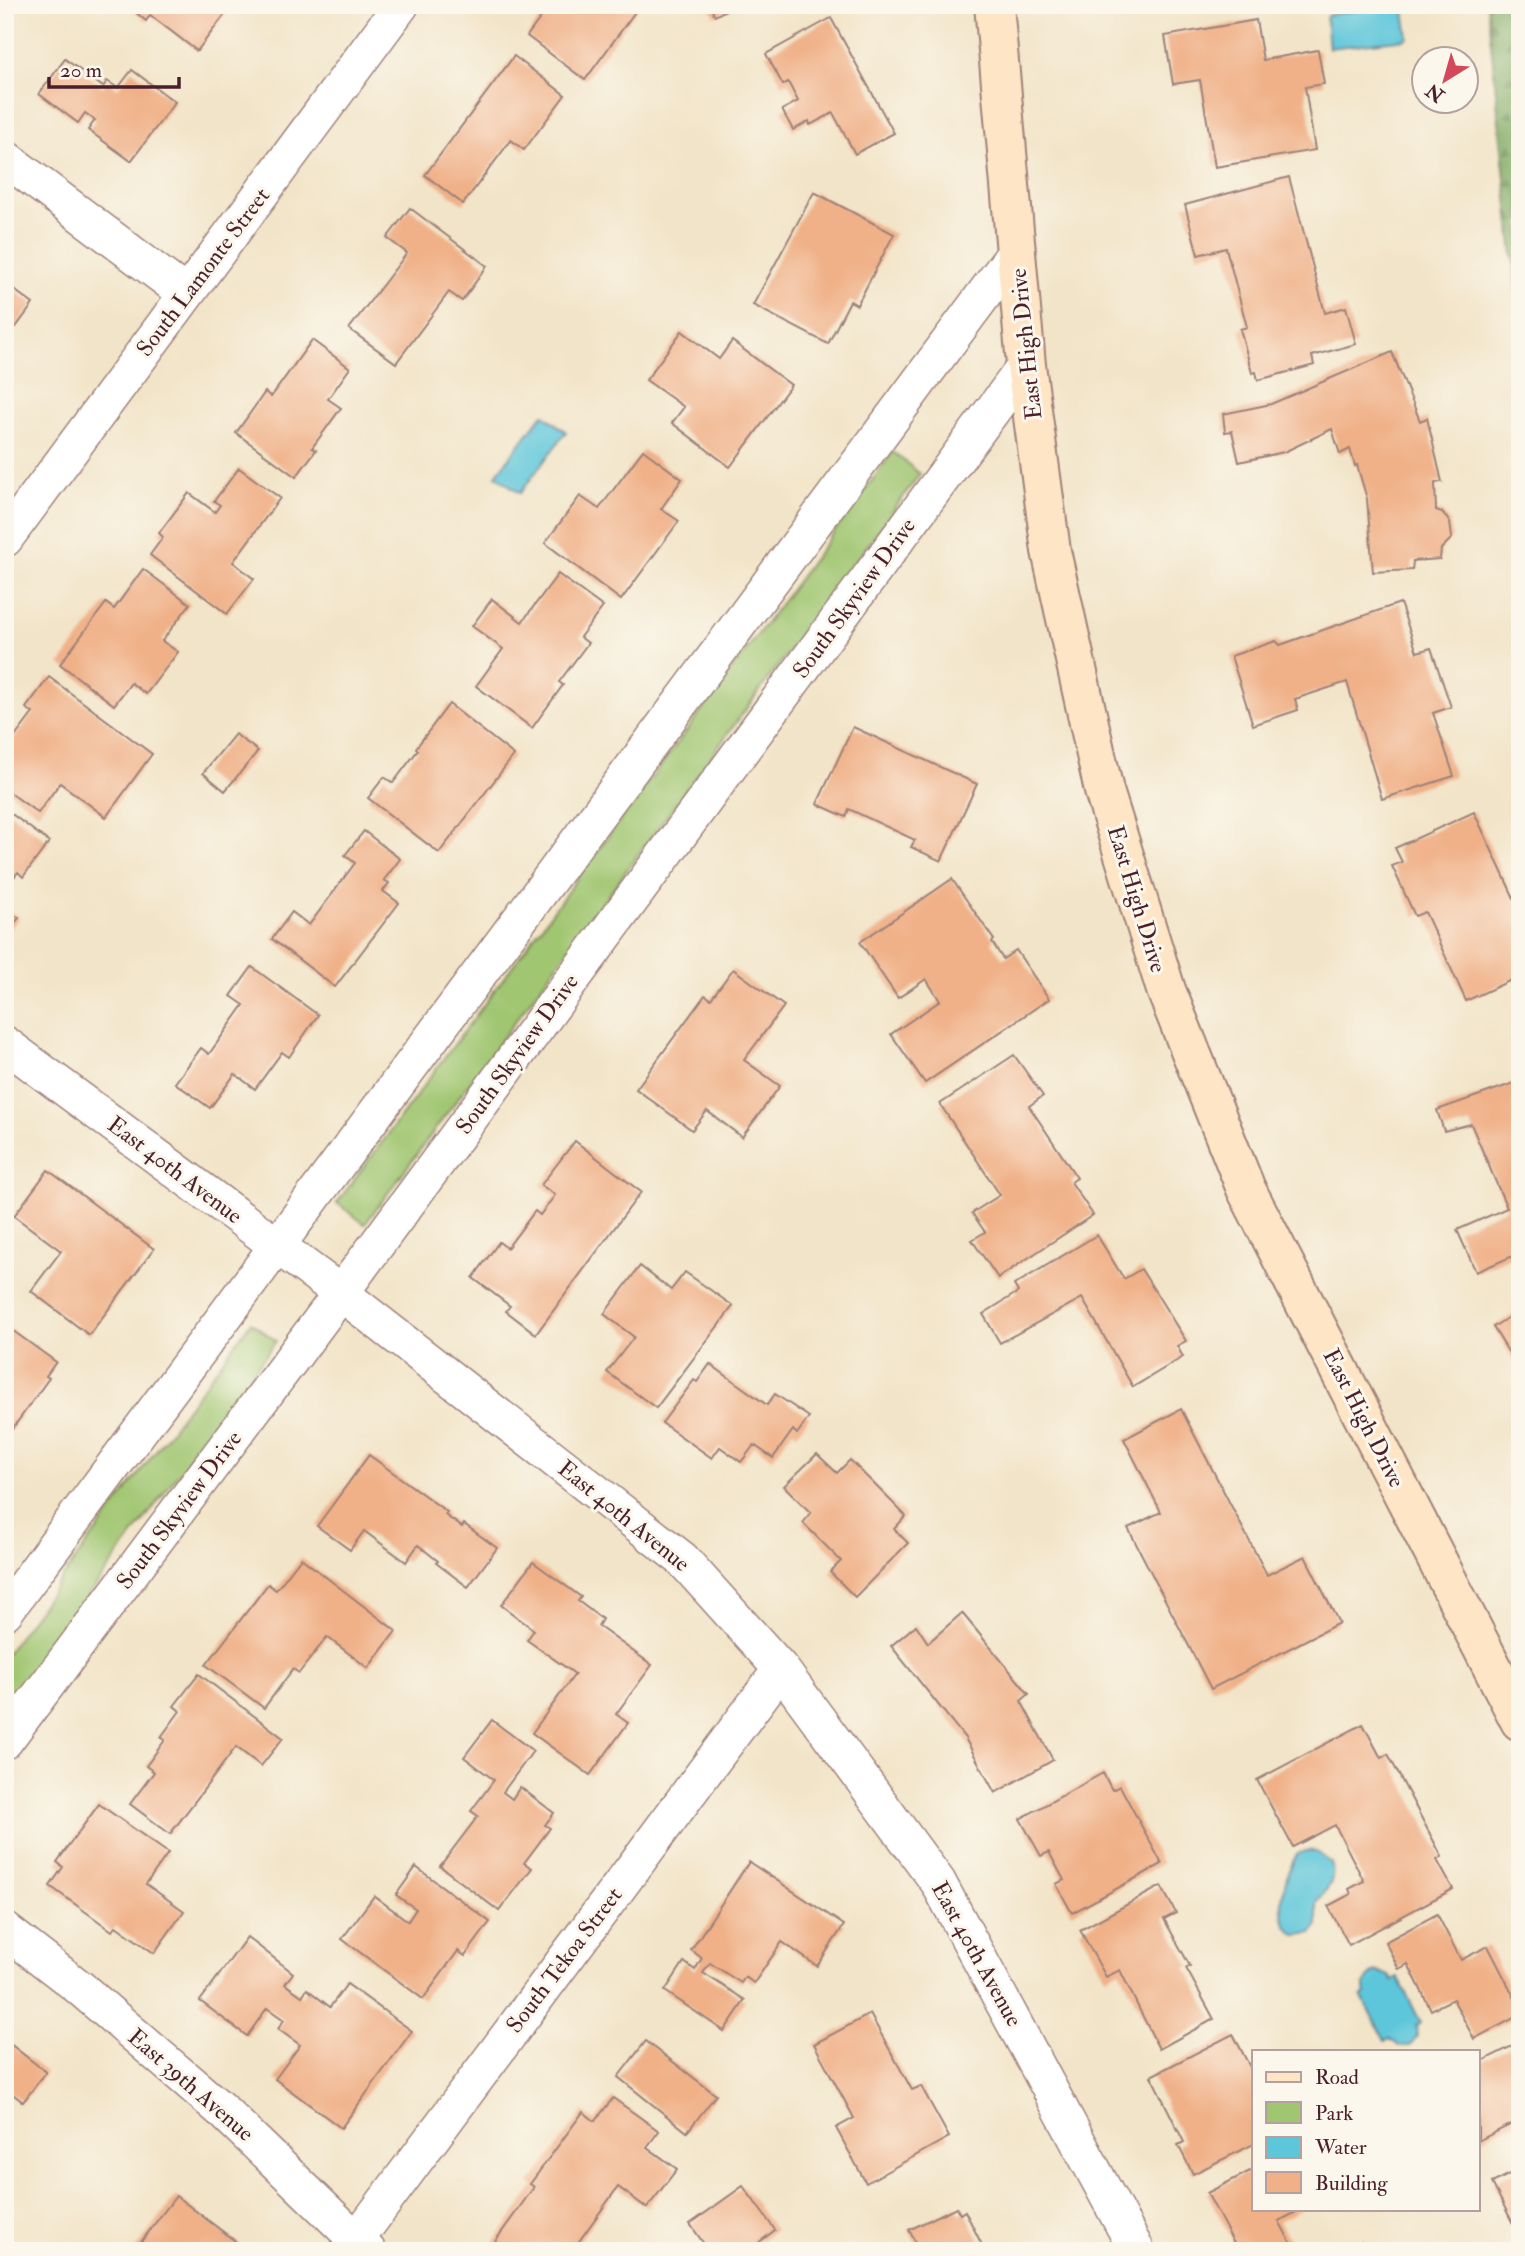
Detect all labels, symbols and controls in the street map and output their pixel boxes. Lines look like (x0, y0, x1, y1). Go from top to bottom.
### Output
scale bar (49, 46, 178, 90)
north arrow (1410, 46, 1480, 116)
text: 20 m (60, 57, 102, 84)
text: N (1421, 77, 1450, 108)
street label: South Lamonte Street (130, 182, 276, 362)
street label: East High Drive (1004, 266, 1048, 421)
street label: South Skyview Drive (786, 512, 922, 684)
street label: East High Drive (1101, 822, 1173, 976)
street label: South Skyview Drive (449, 968, 585, 1140)
street label: East 40th Avenue (102, 1110, 248, 1230)
street label: East High Drive (1317, 1344, 1412, 1493)
street label: South Skyview Drive (110, 1425, 248, 1595)
street label: East 40th Avenue (552, 1454, 696, 1578)
street label: East 40th Avenue (925, 1876, 1029, 2032)
street label: South Tekoa Street (500, 1881, 628, 2039)
street label: East 39th Avenue (122, 2022, 260, 2148)
legend (1252, 2050, 1480, 2210)
text: Road (1315, 2064, 1360, 2091)
text: Park (1315, 2100, 1353, 2127)
text: Water (1314, 2134, 1367, 2161)
text: Building (1315, 2170, 1388, 2197)

